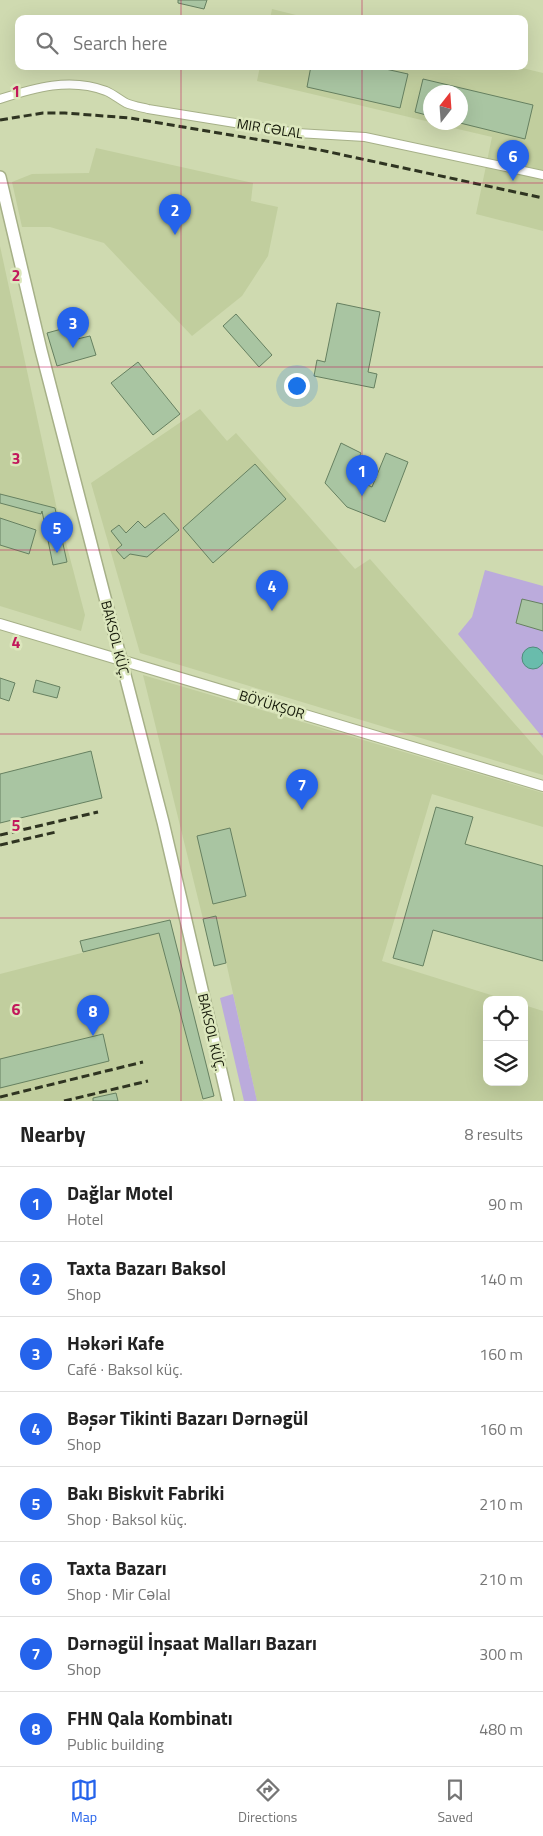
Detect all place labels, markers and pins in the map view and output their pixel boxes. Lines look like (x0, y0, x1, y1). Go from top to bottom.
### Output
pin: 6 (497, 140, 529, 181)
pin: 2 (159, 194, 191, 235)
pin: 3 (57, 307, 89, 348)
pin: 1 (346, 455, 378, 496)
pin: 5 (41, 512, 73, 553)
pin: 4 (256, 570, 288, 611)
pin: 7 (286, 769, 318, 810)
pin: 8 (77, 995, 109, 1036)

